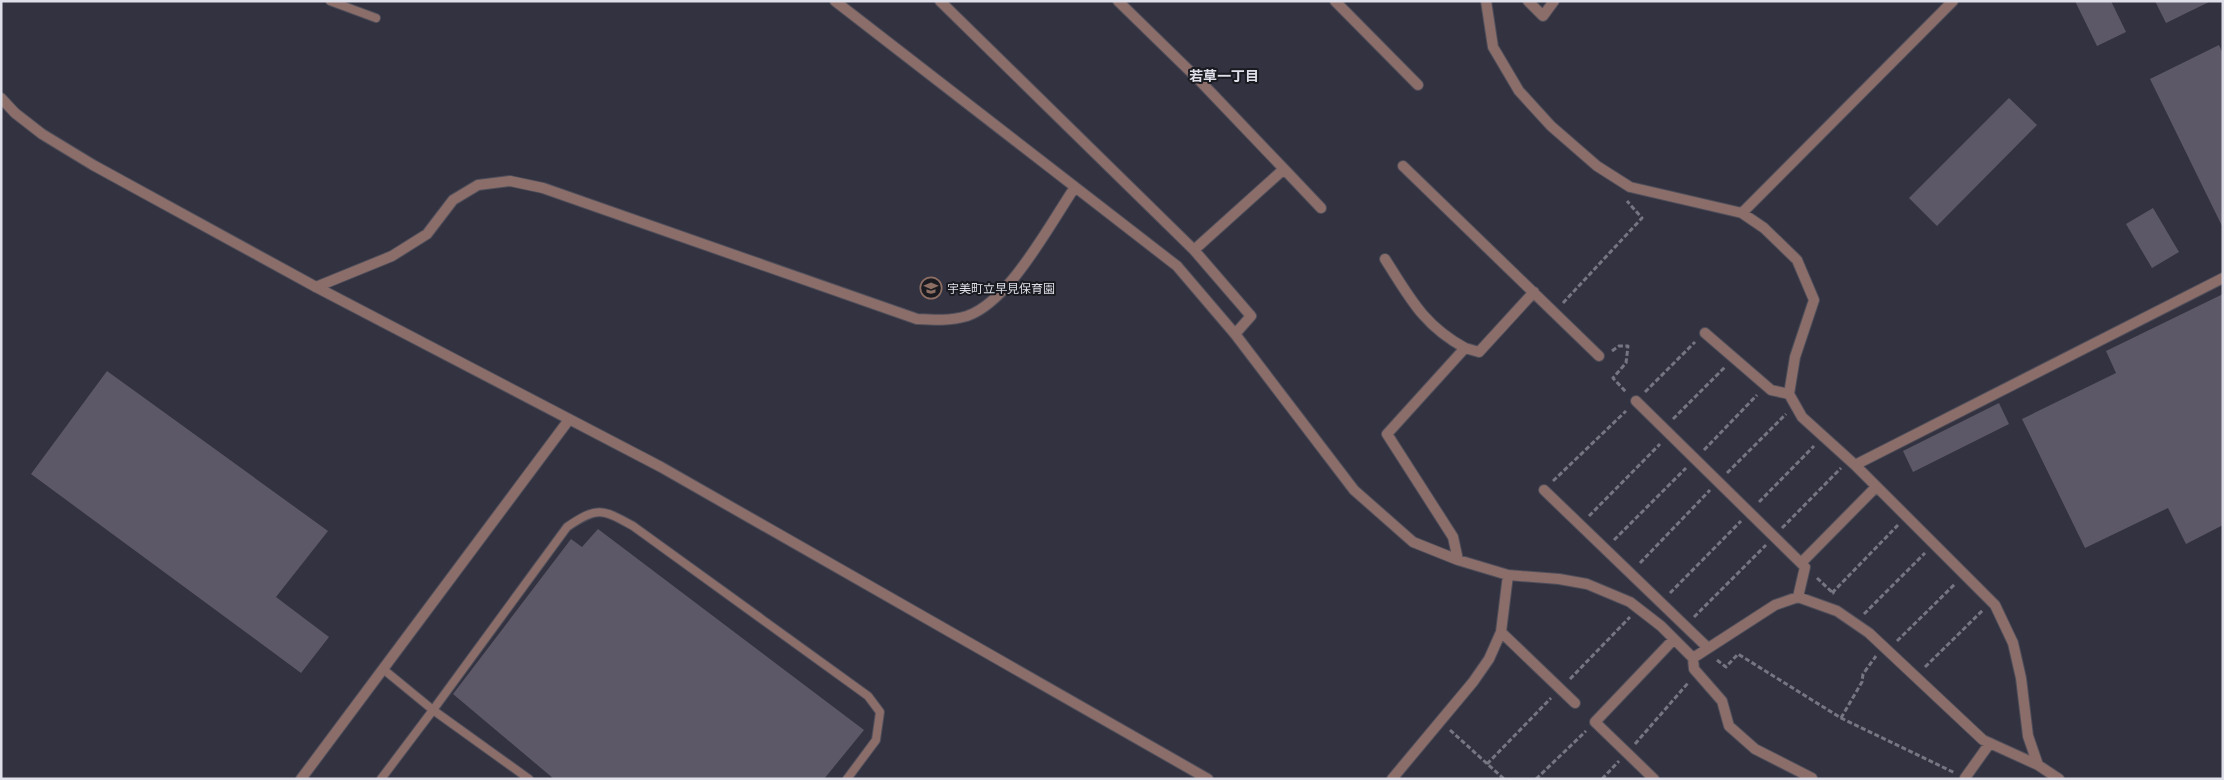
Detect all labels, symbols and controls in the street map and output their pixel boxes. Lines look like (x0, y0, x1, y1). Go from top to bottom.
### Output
district label: 若草一丁目 (1189, 67, 1259, 85)
school or university icon: 宇美町立早見保育園 (919, 276, 943, 300)
place label: 宇美町立早見保育園 (947, 281, 1055, 296)

